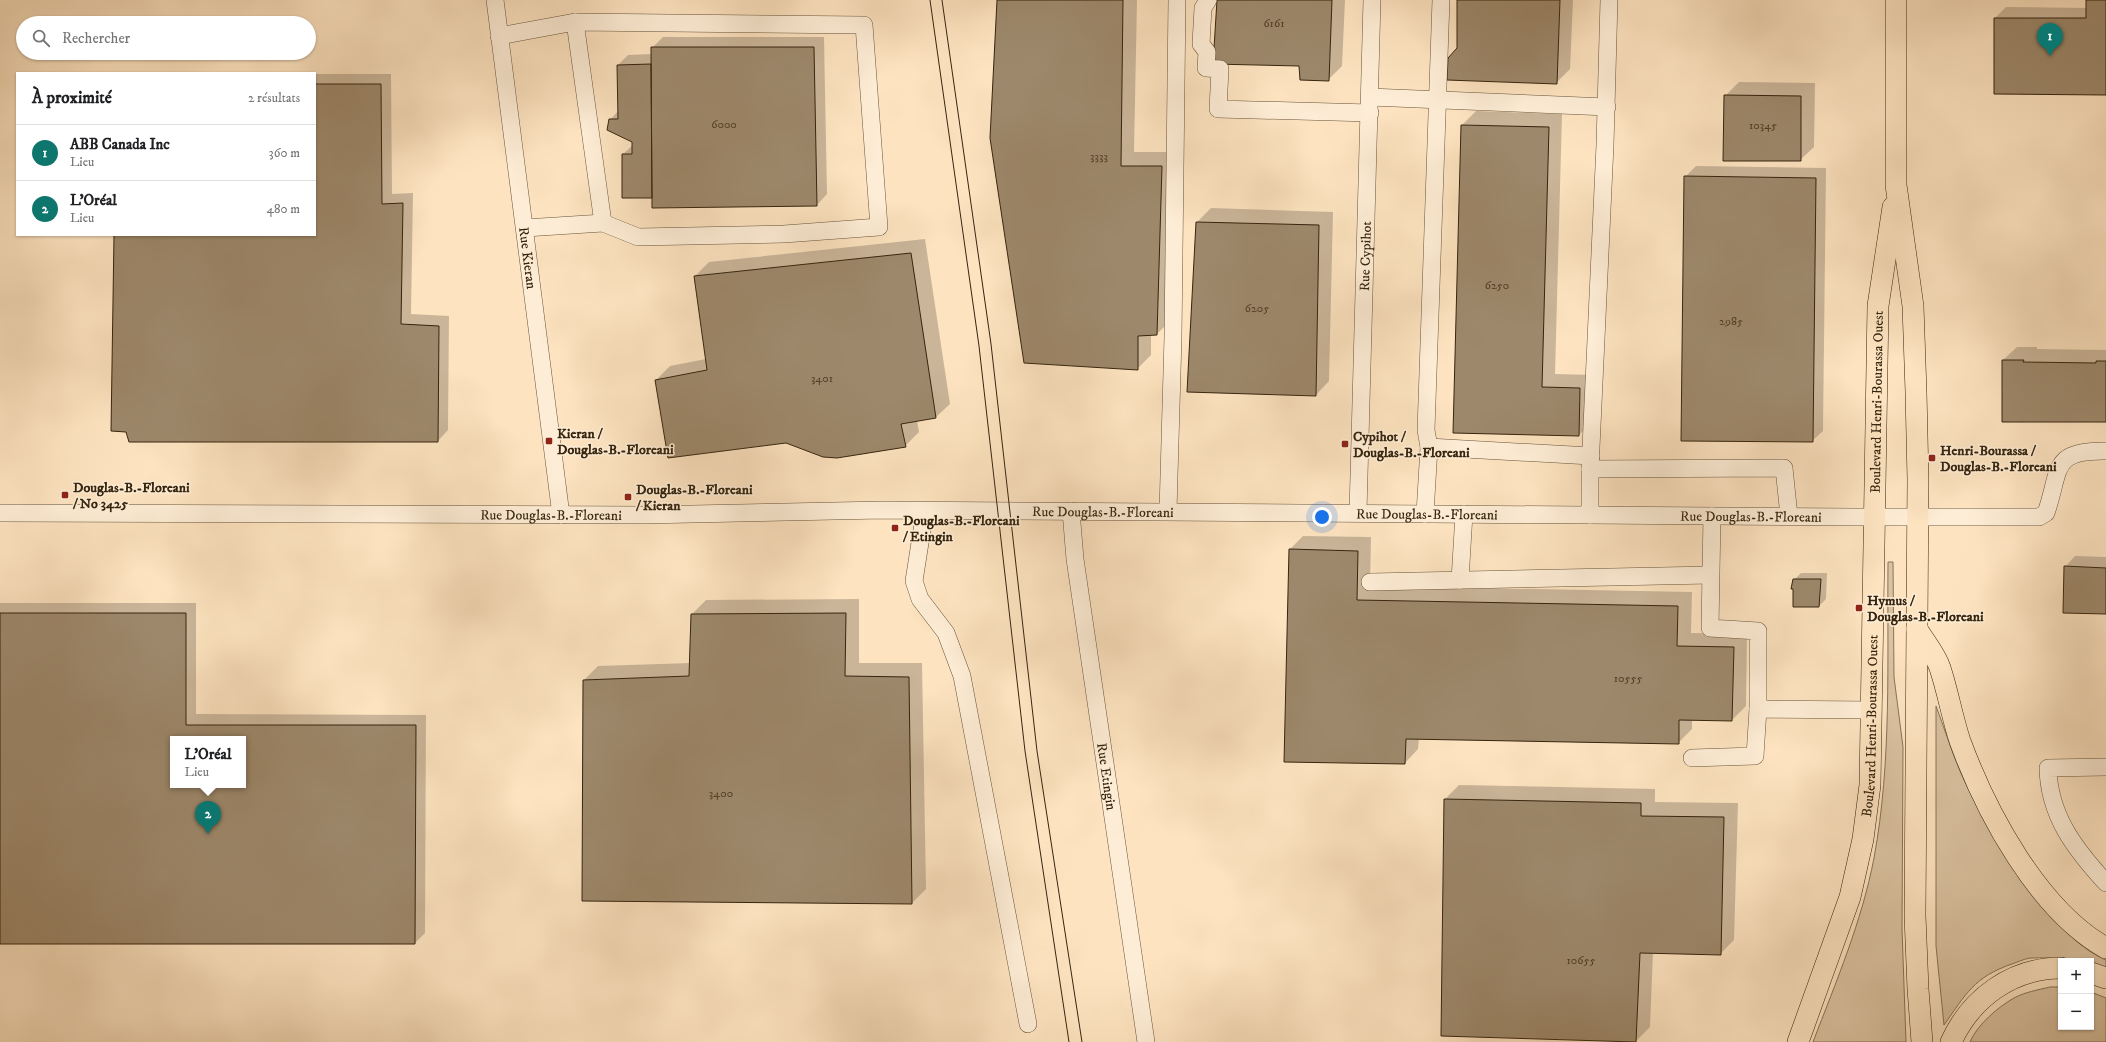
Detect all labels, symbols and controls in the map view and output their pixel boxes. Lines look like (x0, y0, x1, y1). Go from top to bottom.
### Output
search box (16, 16, 316, 60)
house number: 6161 (1263, 16, 1285, 31)
pin: 1 (2037, 23, 2063, 56)
icon: search (30, 27, 52, 49)
text: Rechercher (62, 29, 130, 48)
text: À proximité (32, 87, 112, 109)
text: 2 résultats (248, 90, 300, 106)
house number: 6000 (711, 117, 737, 132)
house number: 10345 (1749, 118, 1777, 133)
text: ABB Canada Inc (70, 135, 170, 154)
text: 1 (43, 145, 47, 161)
text: 360 m (269, 145, 300, 161)
house number: 3333 (1090, 149, 1108, 164)
text: Lieu (70, 154, 94, 170)
text: L'Oréal (70, 191, 117, 210)
text: 2 (42, 201, 48, 217)
text: 480 m (266, 201, 300, 217)
text: Lieu (70, 210, 94, 226)
street label: Rue Cypihot (1356, 220, 1376, 291)
street label: Rue Kieran (514, 226, 540, 291)
house number: 6250 (1485, 278, 1509, 293)
house number: 6205 (1245, 301, 1269, 316)
street label: Boulevard Henri-Bourassa Ouest (1867, 310, 1888, 493)
house number: 2985 (1719, 314, 1743, 329)
house number: 3401 (811, 371, 833, 386)
place label: Kieran / Douglas-B.-Floreani (557, 425, 674, 459)
place label: Cypihot / Douglas-B.-Floreani (1353, 428, 1470, 462)
marker: Kieran / Douglas-B.-Floreani (544, 436, 554, 446)
marker: Cypihot / Douglas-B.-Floreani (1340, 439, 1350, 449)
place label: Henri-Bourassa / Douglas-B.-Floreani (1940, 442, 2057, 476)
marker: Henri-Bourassa / Douglas-B.-Floreani (1927, 453, 1937, 463)
place label: Douglas-B.-Floreani / No 3425 (72, 479, 190, 513)
place label: Douglas-B.-Floreani / Kieran (635, 481, 753, 515)
marker: Douglas-B.-Floreani / No 3425 (60, 490, 70, 500)
marker: Douglas-B.-Floreani / Kieran (623, 492, 633, 502)
street label: Rue Douglas-B.-Floreani (1032, 503, 1174, 522)
street label: Rue Douglas-B.-Floreani (1356, 505, 1498, 524)
street label: Rue Douglas-B.-Floreani (480, 506, 622, 525)
your location (1312, 507, 1332, 527)
street label: Rue Douglas-B.-Floreani (1680, 508, 1822, 527)
place label: Douglas-B.-Floreani / Etingin (902, 512, 1020, 546)
marker: Douglas-B.-Floreani / Etingin (890, 523, 900, 533)
place label: Hymus / Douglas-B.-Floreani (1867, 592, 1984, 626)
marker: Hymus / Douglas-B.-Floreani (1854, 603, 1864, 613)
street label: Boulevard Henri-Bourassa Ouest (1858, 634, 1883, 818)
house number: 10555 (1614, 671, 1642, 686)
popup (170, 736, 246, 788)
street label: Rue Etingin (1092, 742, 1120, 812)
text: L'Oréal (185, 745, 231, 764)
text: Lieu (185, 764, 209, 780)
house number: 3400 (709, 786, 733, 801)
pin: 2 (195, 801, 221, 834)
house number: 10655 (1567, 953, 1596, 968)
map controls (2058, 958, 2094, 1030)
button: + (2058, 958, 2094, 994)
button: − (2058, 994, 2094, 1030)

